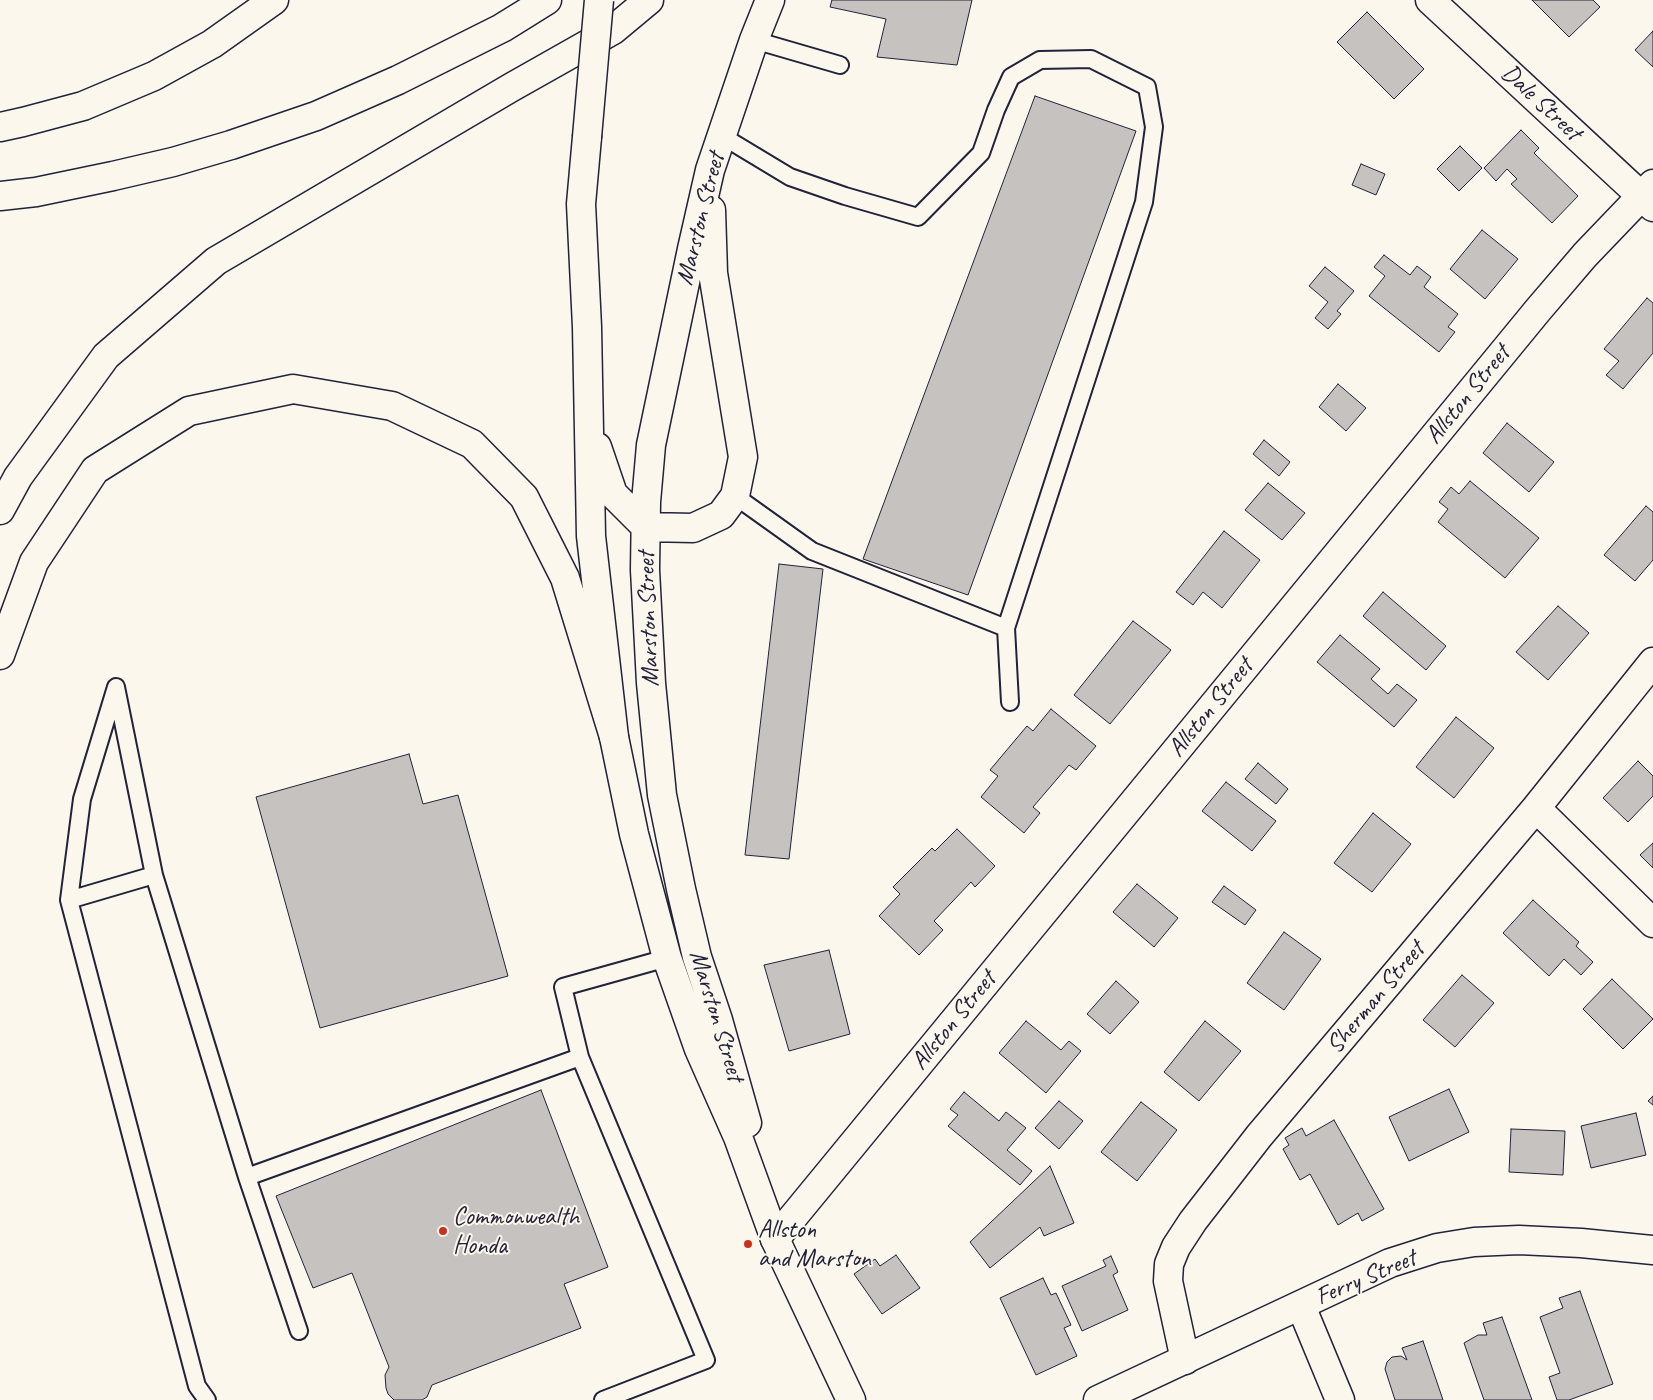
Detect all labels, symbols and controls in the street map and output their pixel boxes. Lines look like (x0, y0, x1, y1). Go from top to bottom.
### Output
street label: Dale Street (1495, 59, 1587, 147)
street label: Marston Street (670, 150, 732, 288)
street label: Allston Street (1419, 340, 1517, 450)
street label: Marston Street (632, 551, 666, 687)
street label: Allston Street (1162, 653, 1260, 763)
street label: Sherman Street (1320, 936, 1432, 1060)
street label: Marston Street (682, 947, 750, 1085)
street label: Allston Street (905, 966, 1003, 1076)
place label: Commonwealth Honda (453, 1202, 579, 1261)
place label: Allston and Marston (758, 1215, 871, 1274)
marker: Commonwealth Honda (437, 1225, 449, 1237)
marker: Allston and Marston (742, 1238, 754, 1250)
street label: Ferry Street (1311, 1243, 1421, 1313)

